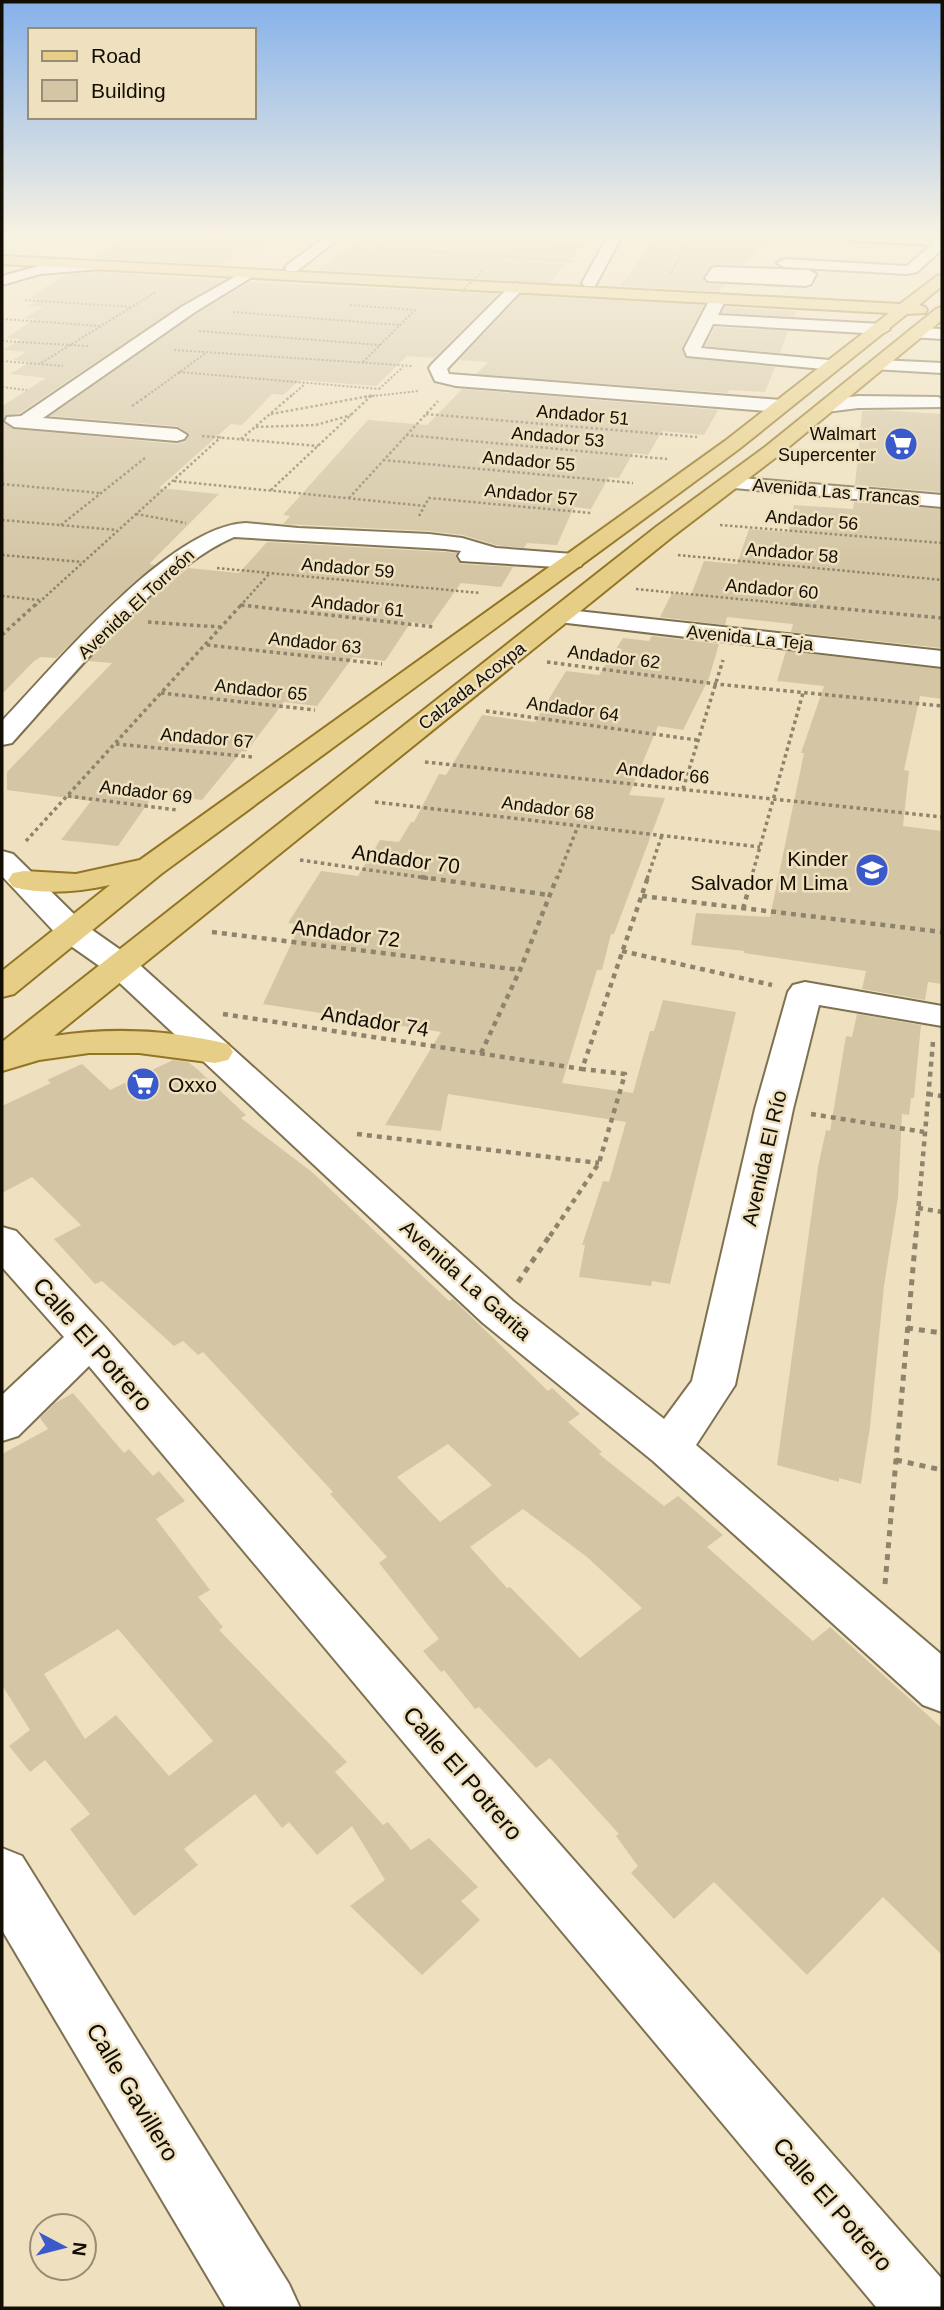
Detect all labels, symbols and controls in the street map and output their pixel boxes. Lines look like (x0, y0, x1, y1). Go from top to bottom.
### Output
legend (28, 28, 256, 119)
text: Road (91, 44, 141, 67)
text: Building (91, 79, 166, 102)
street label: Andador 51 (536, 401, 630, 429)
street label: Andador 53 (511, 423, 605, 451)
place label: Walmart Supercenter (778, 424, 876, 465)
supermarket icon: Walmart Supercenter (882, 425, 920, 463)
street label: Andador 55 (482, 447, 576, 475)
street label: Avenida Las Trancas (752, 475, 920, 509)
street label: Andador 57 (484, 480, 578, 510)
street label: Andador 56 (765, 506, 859, 534)
street label: Andador 58 (745, 539, 839, 567)
street label: Avenida El Torreón (74, 545, 198, 663)
street label: Andador 59 (301, 554, 395, 582)
street label: Andador 60 (725, 575, 819, 603)
street label: Andador 61 (311, 591, 405, 621)
street label: Avenida La Teja (686, 621, 815, 655)
street label: Andador 63 (268, 628, 362, 658)
street label: Calzada Acoxpa (415, 637, 530, 734)
street label: Andador 62 (567, 641, 661, 673)
street label: Andador 65 (214, 675, 308, 705)
street label: Andador 64 (526, 693, 620, 725)
street label: Andador 67 (160, 724, 254, 752)
street label: Andador 66 (616, 758, 710, 788)
street label: Andador 69 (99, 776, 193, 808)
street label: Andador 68 (501, 792, 595, 824)
street label: Andador 70 (351, 840, 461, 878)
place label: Kinder Salvador M Lima (690, 847, 848, 894)
school or university icon: Kinder Salvador M Lima (853, 851, 891, 889)
street label: Andador 72 (291, 915, 401, 951)
street label: Andador 74 (320, 1001, 431, 1041)
supermarket icon: Oxxo (124, 1065, 162, 1103)
place label: Oxxo (168, 1073, 217, 1096)
street label: Avenida El Río (737, 1088, 791, 1228)
street label: Avenida La Garita (396, 1215, 536, 1345)
street label: Calle El Potrero (28, 1272, 158, 1416)
street label: Calle El Potrero (398, 1701, 528, 1845)
street label: Calle Gavillero (81, 2018, 185, 2166)
street label: Calle El Potrero (768, 2132, 898, 2276)
north arrow (28, 2212, 98, 2282)
text: N (68, 2241, 91, 2257)

